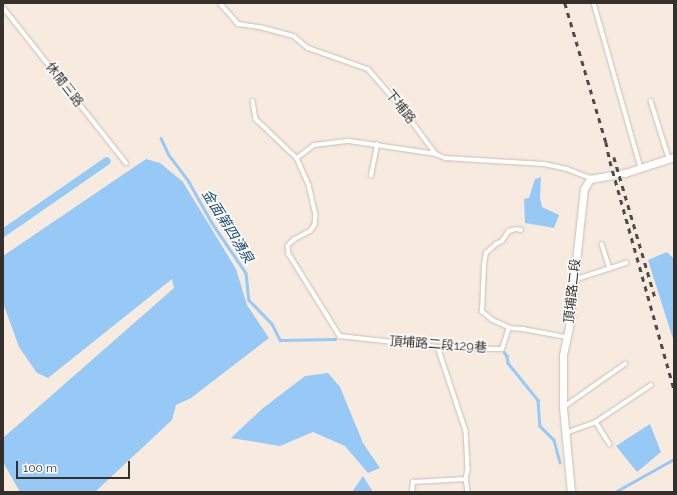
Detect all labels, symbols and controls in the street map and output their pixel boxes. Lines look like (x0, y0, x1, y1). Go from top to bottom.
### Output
street label: 休閒三路 (42, 60, 86, 110)
street label: 下埔路 (382, 87, 418, 127)
water label: 金面第四湧泉 (199, 186, 257, 266)
street label: 頂埔路二段 (562, 258, 584, 324)
street label: 頂埔路二段129巷 (389, 334, 487, 356)
scale bar (18, 453, 132, 479)
text: 100 m (23, 461, 57, 475)

